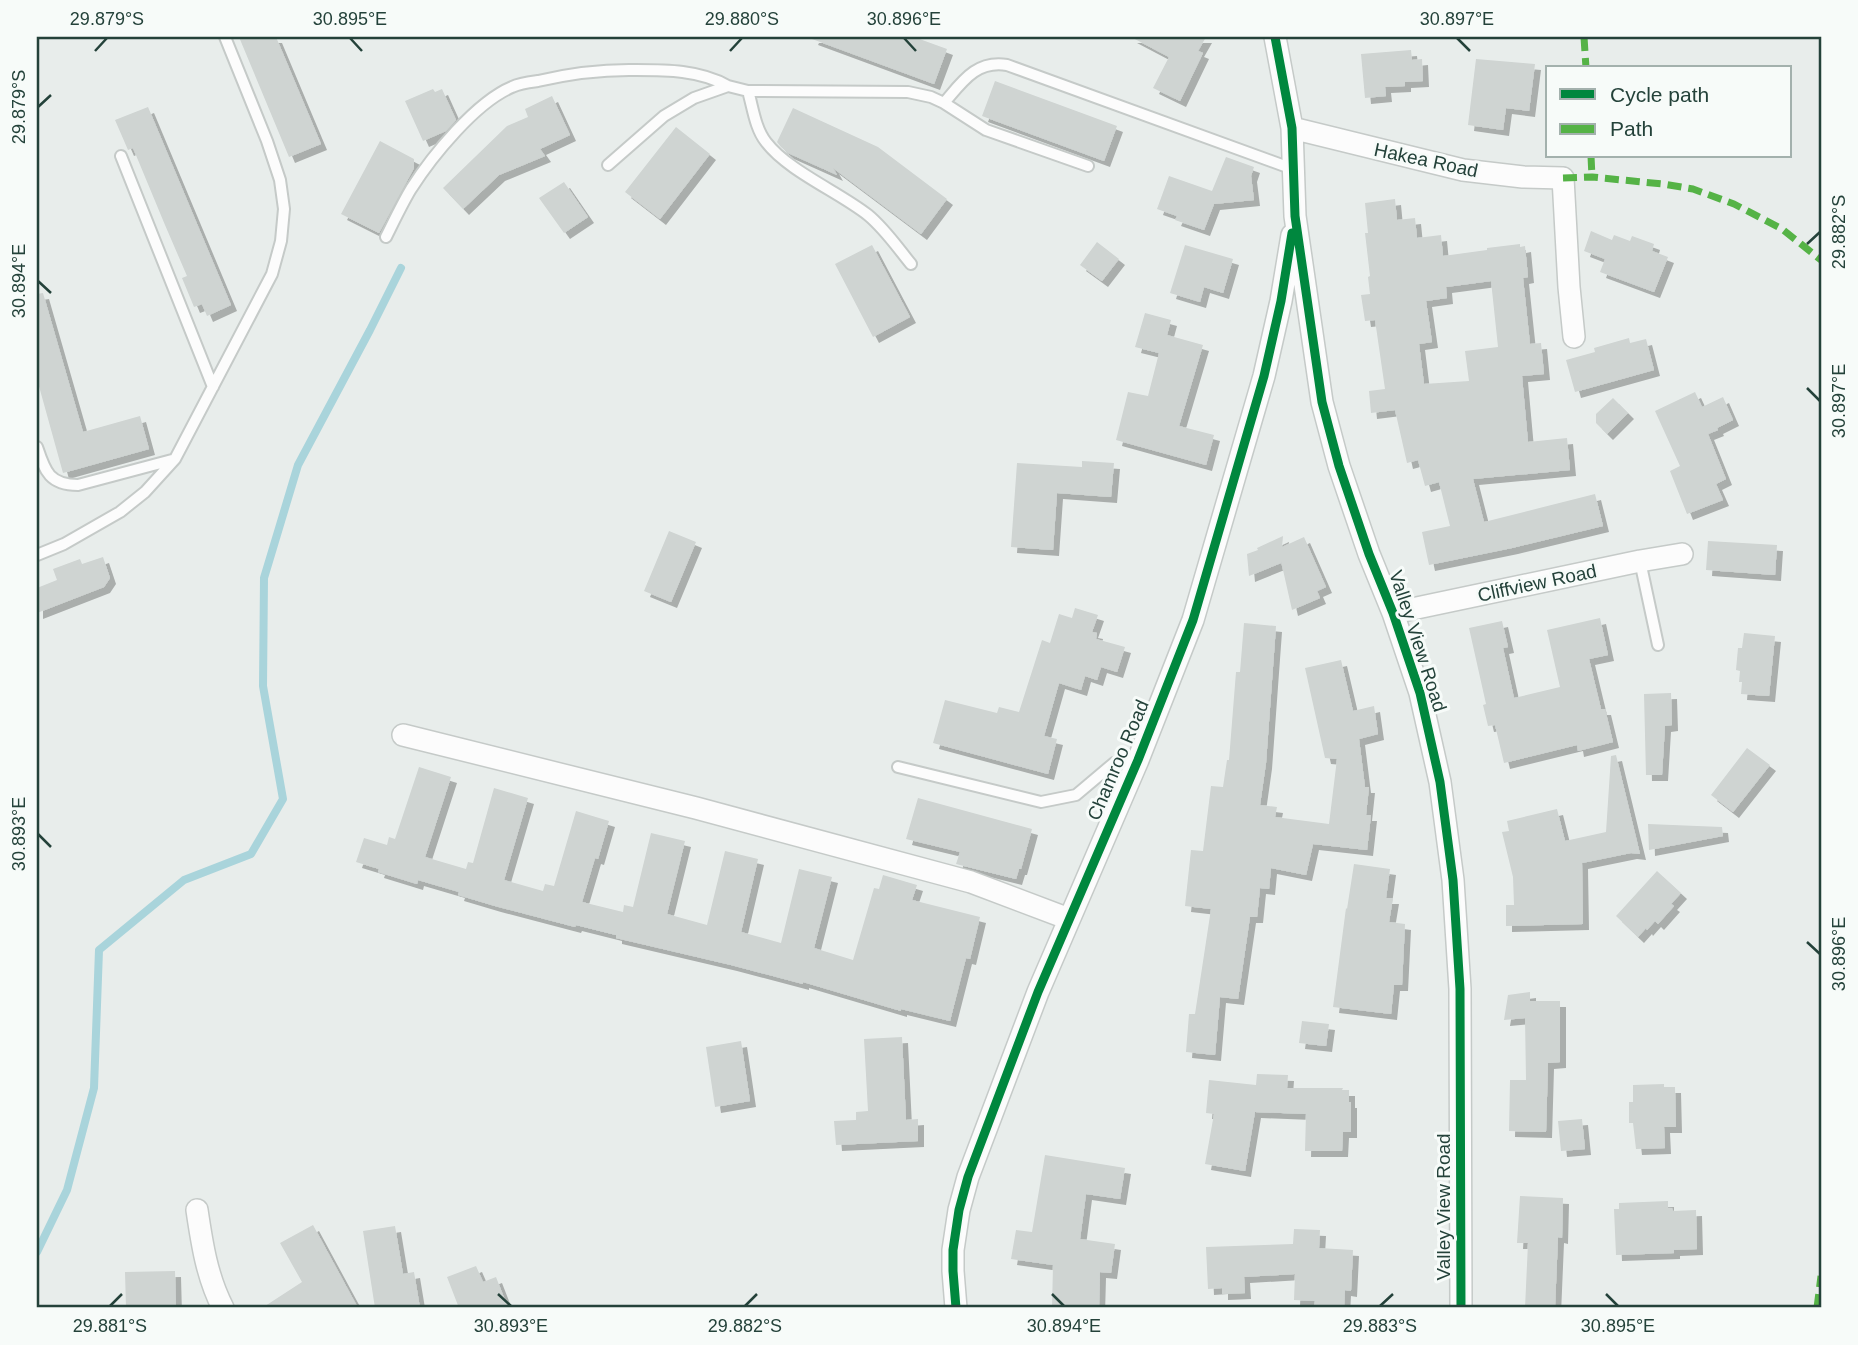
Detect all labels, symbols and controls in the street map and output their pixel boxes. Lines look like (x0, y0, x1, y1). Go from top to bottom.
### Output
text: 29.879°S (70, 9, 144, 29)
text: 30.895°E (313, 9, 387, 29)
text: 29.880°S (705, 9, 779, 29)
text: 30.896°E (867, 9, 941, 29)
text: 30.897°E (1420, 9, 1494, 29)
legend (1546, 66, 1792, 158)
text: 29.879°S (9, 70, 29, 144)
text: Cycle path (1610, 83, 1709, 106)
text: Path (1610, 117, 1653, 140)
street label: Hakea Road (1372, 139, 1480, 181)
text: 29.882°S (1829, 195, 1849, 269)
text: 30.894°E (9, 244, 29, 318)
text: 30.897°E (1829, 364, 1849, 438)
street label: Cliffview Road (1476, 560, 1598, 606)
street label: Valley View Road (1385, 568, 1451, 714)
street label: Chamroo Road (1083, 697, 1153, 823)
text: 30.893°E (9, 797, 29, 871)
text: 30.896°E (1829, 917, 1849, 991)
street label: Valley View Road (1433, 1133, 1454, 1281)
text: 29.881°S (73, 1316, 147, 1336)
text: 30.893°E (474, 1316, 548, 1336)
text: 29.882°S (708, 1316, 782, 1336)
text: 30.894°E (1027, 1316, 1101, 1336)
text: 29.883°S (1343, 1316, 1417, 1336)
text: 30.895°E (1581, 1316, 1655, 1336)

